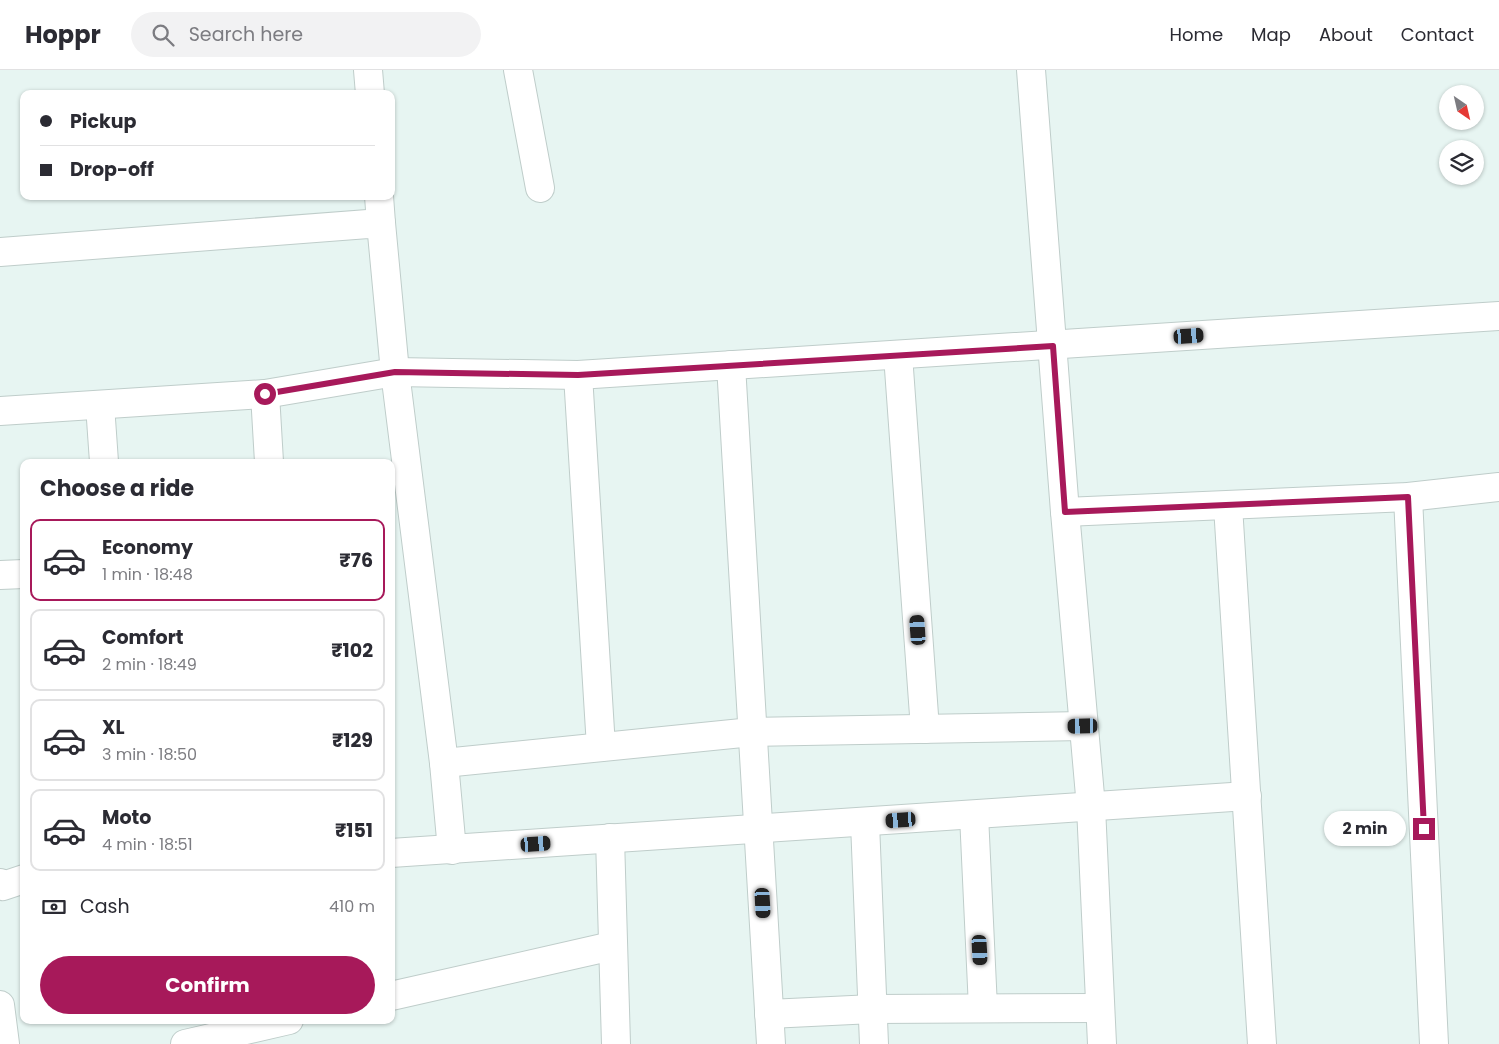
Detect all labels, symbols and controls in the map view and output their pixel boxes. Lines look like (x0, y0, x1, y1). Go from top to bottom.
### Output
search box (131, 12, 481, 57)
text: Hoppr (25, 18, 101, 51)
icon: search (149, 21, 177, 49)
text: Search here (189, 21, 303, 48)
text: Home (1169, 22, 1223, 47)
text: Map (1251, 22, 1291, 47)
text: About (1319, 22, 1373, 47)
text: Contact (1401, 22, 1474, 47)
north arrow (1439, 85, 1484, 130)
map controls (1439, 85, 1484, 185)
text: Pickup (70, 108, 136, 135)
button: layers (1439, 140, 1484, 185)
text: Drop-off (70, 156, 154, 183)
car (1173, 327, 1204, 345)
route start (254, 383, 276, 405)
text: Choose a ride (40, 473, 194, 504)
text: Economy (102, 534, 193, 561)
icon: car (42, 538, 87, 583)
text: ₹76 (339, 547, 373, 574)
text: 1 min · 18:48 (102, 563, 193, 586)
car (909, 615, 926, 645)
text: Comfort (102, 624, 184, 651)
icon: car (42, 628, 87, 673)
text: ₹102 (331, 637, 373, 664)
text: 2 min · 18:49 (102, 653, 197, 676)
text: XL (102, 714, 125, 741)
icon: car (42, 718, 87, 763)
car (1067, 718, 1098, 734)
text: ₹129 (332, 727, 373, 754)
text: 3 min · 18:50 (102, 743, 197, 766)
text: Moto (102, 804, 151, 831)
icon: car (42, 808, 87, 853)
car (885, 811, 916, 829)
callout: 2 min (1324, 812, 1406, 846)
text: ₹151 (335, 817, 373, 844)
text: 2 min (1343, 817, 1387, 840)
route end (1413, 818, 1435, 840)
text: 4 min · 18:51 (102, 833, 193, 856)
car (520, 835, 551, 853)
car (754, 888, 771, 918)
icon: cash (40, 893, 68, 921)
text: Cash (80, 893, 130, 920)
text: 410 m (329, 895, 375, 918)
car (971, 935, 988, 965)
button: Confirm (40, 956, 375, 1014)

